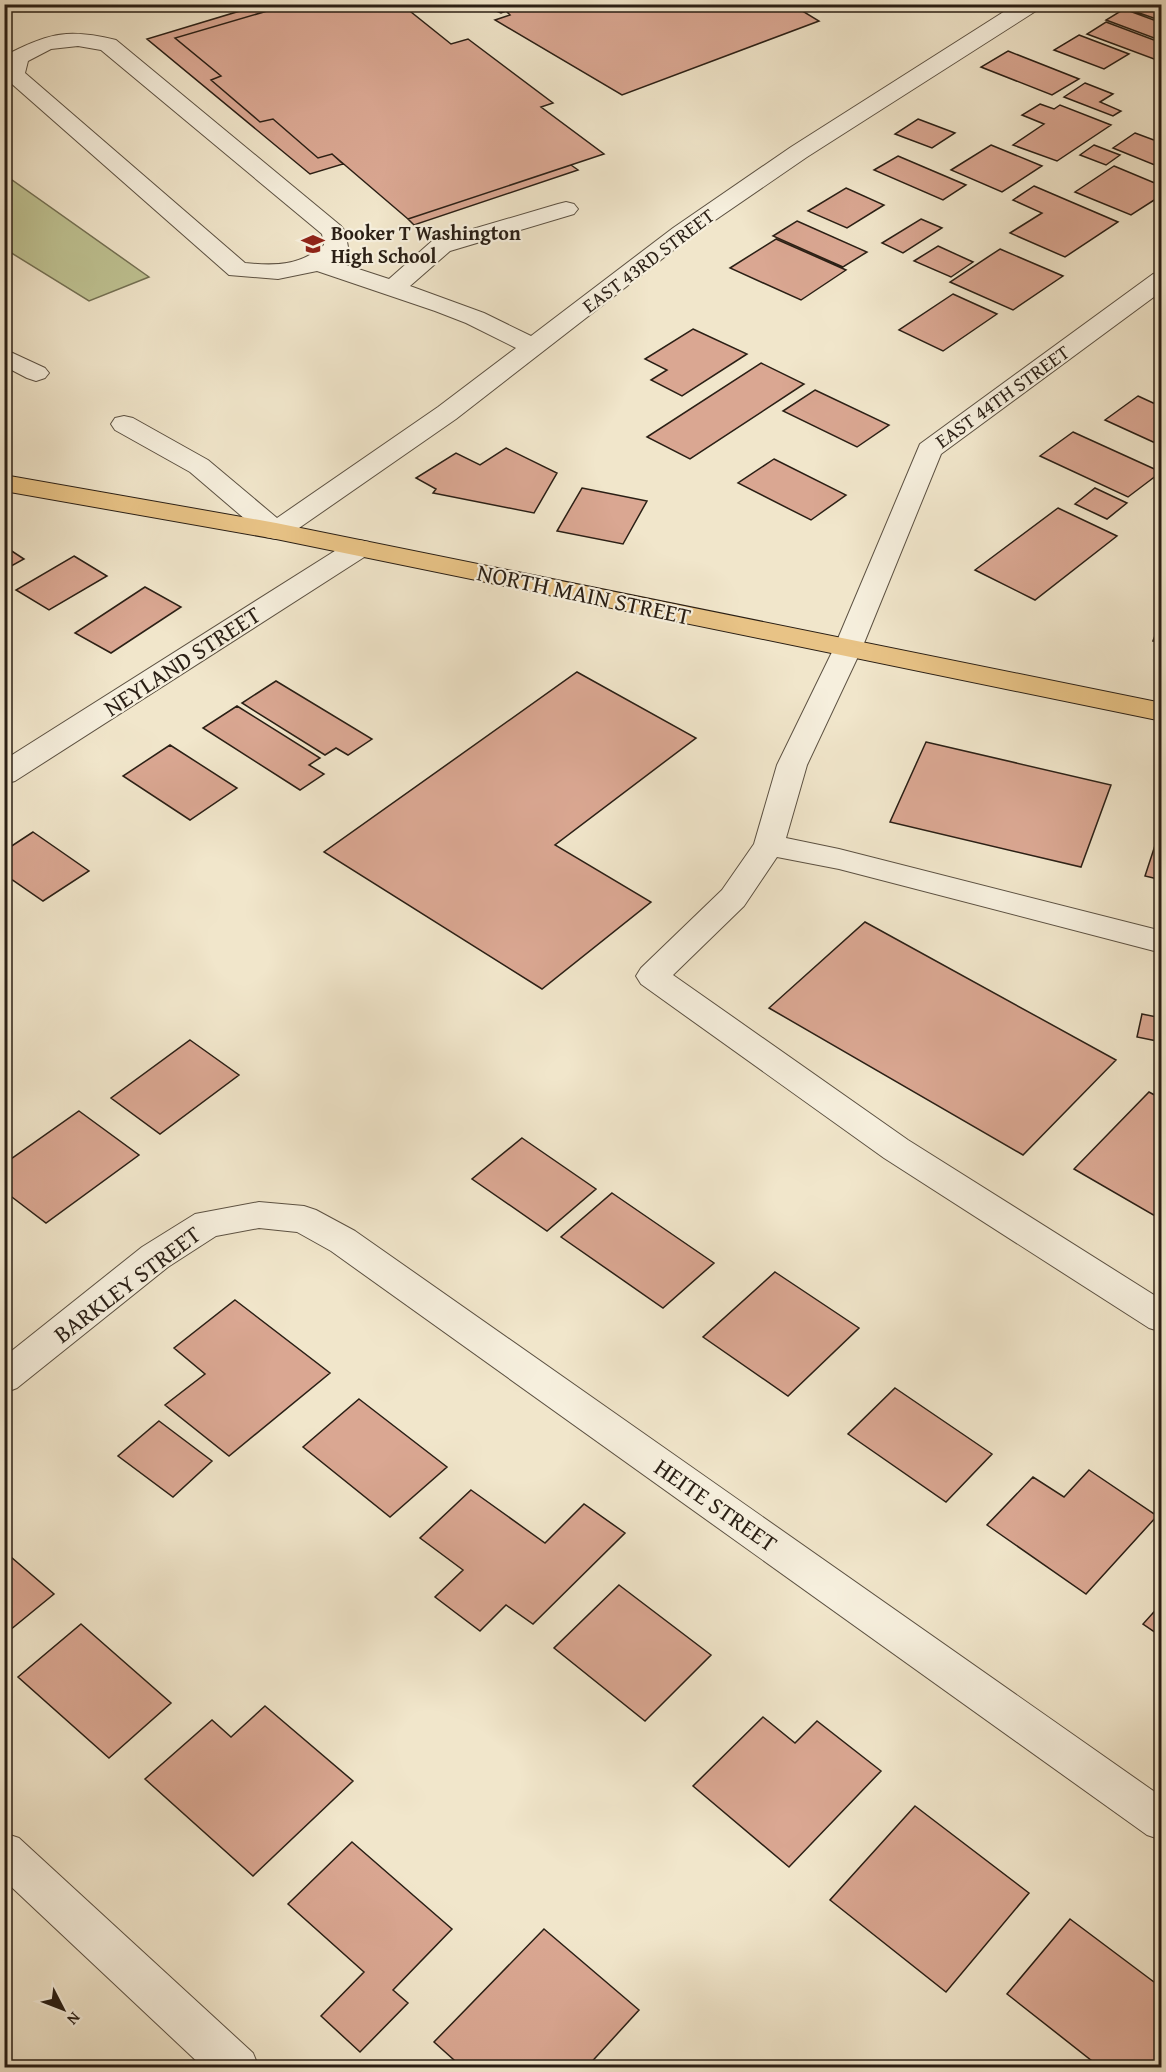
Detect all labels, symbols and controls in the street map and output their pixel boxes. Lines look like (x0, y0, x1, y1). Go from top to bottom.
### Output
street label: EAST 43RD STREET (576, 201, 720, 319)
place label: Booker T Washington High School (331, 218, 521, 270)
school or university icon: Booker T Washington High School (300, 231, 326, 257)
street label: EAST 44TH STREET (929, 337, 1075, 455)
street label: NORTH MAIN STREET (474, 554, 694, 634)
street label: NEYLAND STREET (97, 597, 267, 725)
street label: BARKLEY STREET (46, 1217, 208, 1351)
street label: HEITE STREET (647, 1450, 785, 1560)
north arrow (33, 1979, 93, 2039)
text: N (61, 2007, 87, 2031)

